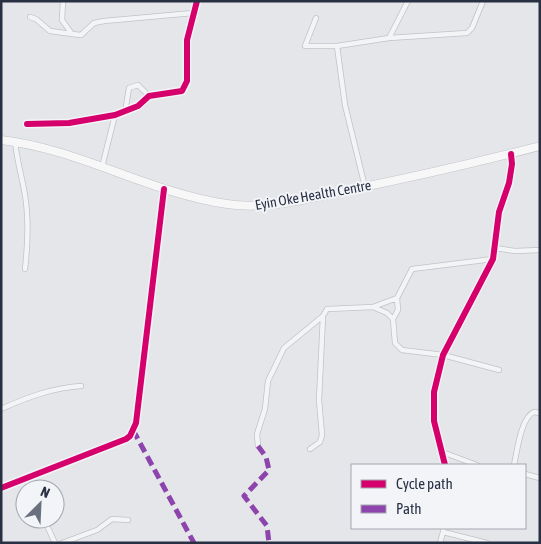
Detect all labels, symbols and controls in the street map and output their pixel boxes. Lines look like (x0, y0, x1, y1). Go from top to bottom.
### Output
street label: Eyin Oke Health Centre (254, 177, 372, 213)
legend (351, 464, 526, 529)
text: Cycle path (396, 475, 453, 492)
north arrow (15, 479, 65, 529)
text: N (38, 483, 52, 501)
text: Path (396, 500, 422, 517)

